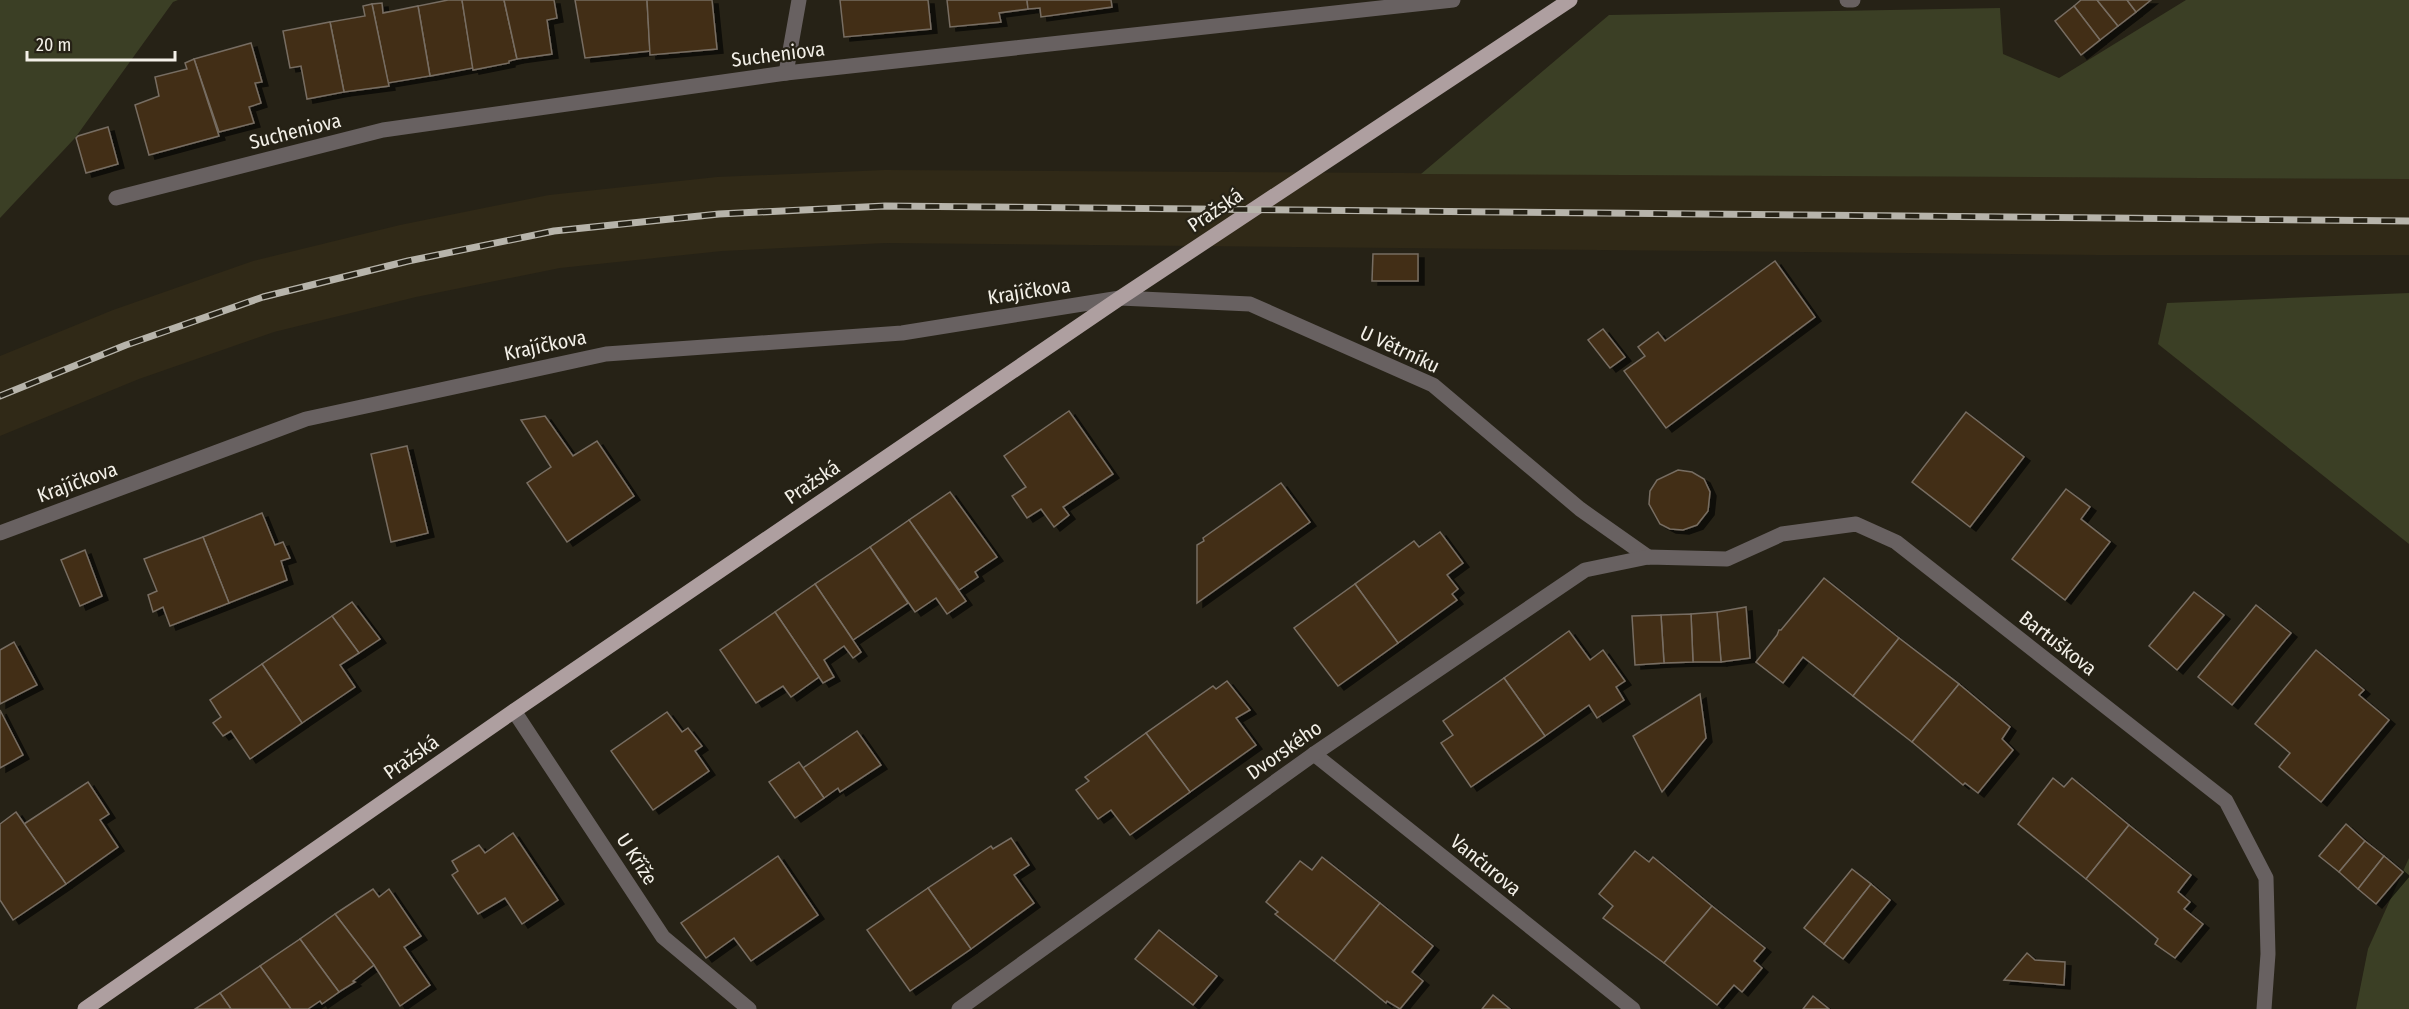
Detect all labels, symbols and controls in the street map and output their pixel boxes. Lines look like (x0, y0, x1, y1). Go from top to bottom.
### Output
scale bar (27, 24, 176, 62)
text: 20 m (36, 34, 71, 56)
street label: Sucheniova (730, 36, 826, 72)
street label: Sucheniova (247, 108, 343, 154)
street label: Pražská (1183, 183, 1247, 237)
street label: Krajíčkova (986, 273, 1072, 309)
street label: U Větrníku (1356, 320, 1444, 378)
street label: Krajíčkova (502, 325, 588, 365)
street label: Pražská (780, 455, 844, 509)
street label: Krajíčkova (34, 456, 120, 508)
street label: Bartuškova (2015, 605, 2101, 681)
street label: Dvorského (1242, 715, 1326, 785)
street label: Pražská (379, 730, 443, 784)
street label: U Kříže (611, 829, 663, 889)
street label: Vančurova (1446, 829, 1526, 901)

